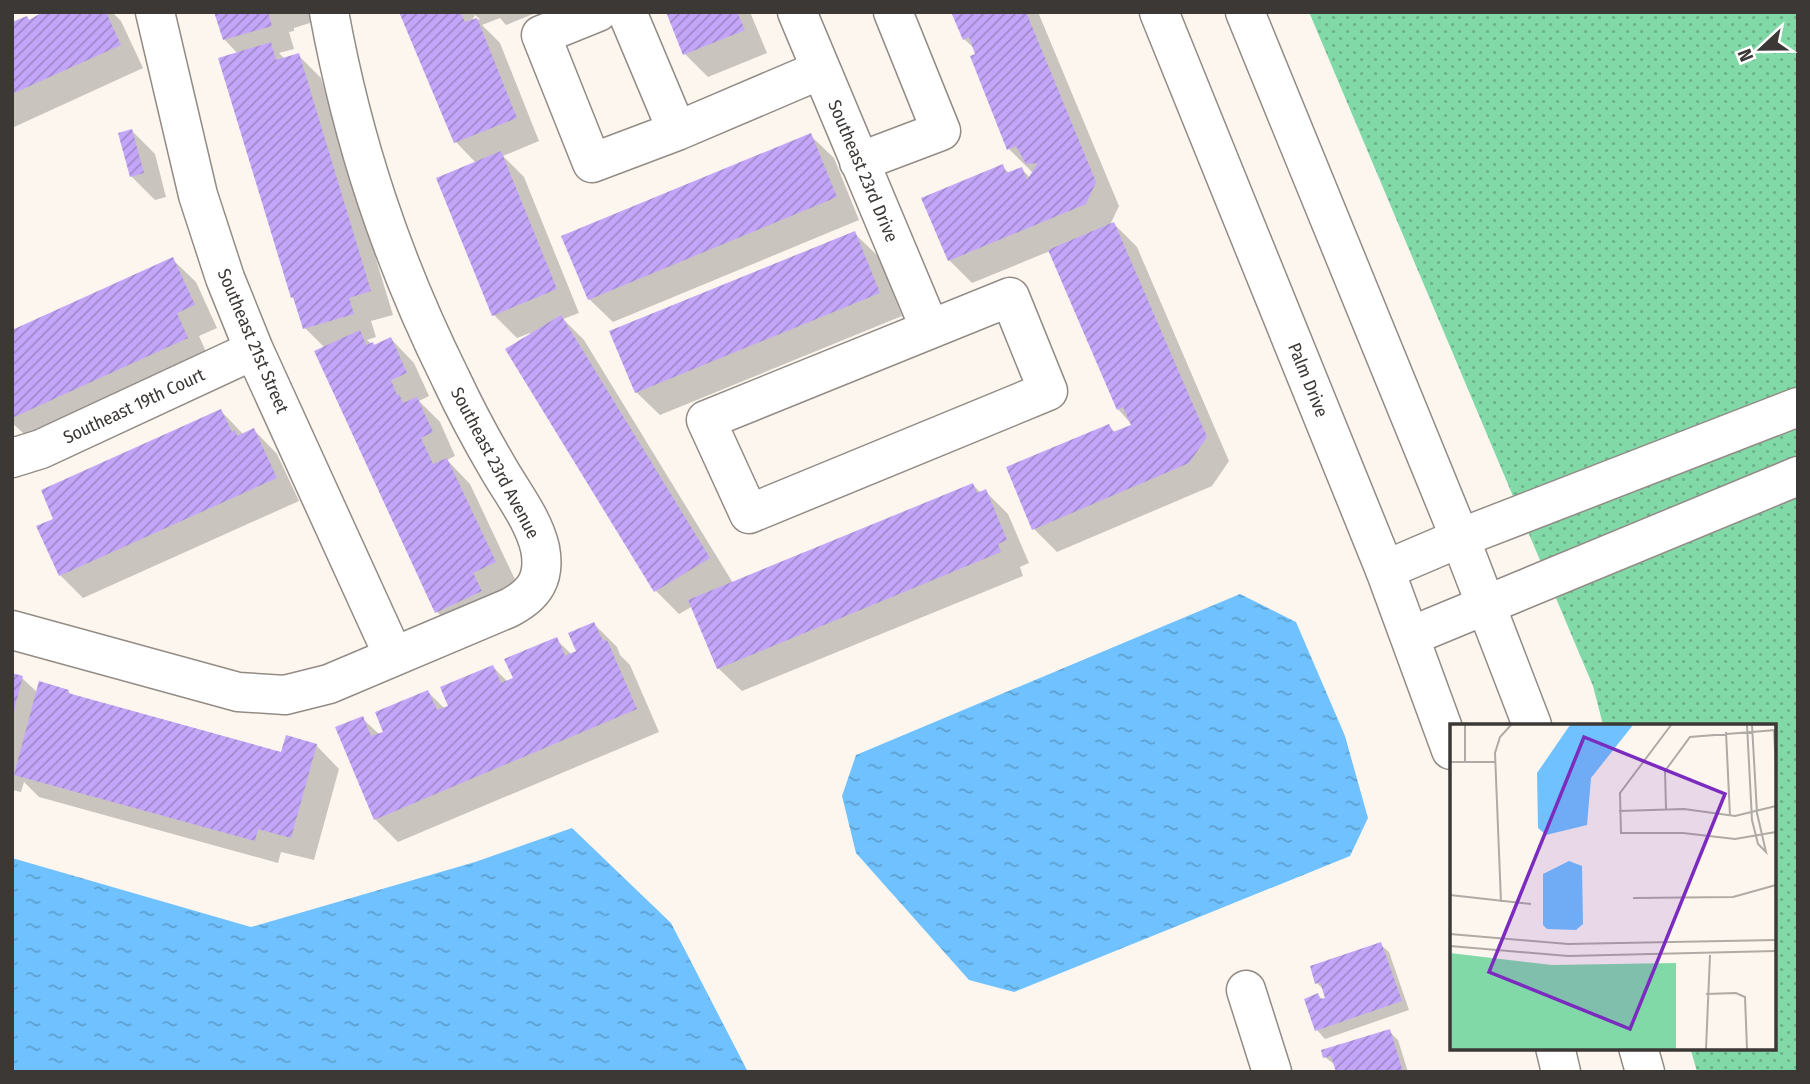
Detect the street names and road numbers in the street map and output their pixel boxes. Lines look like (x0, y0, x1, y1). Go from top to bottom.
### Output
street label: Southeast 23rd Drive (823, 97, 903, 245)
street label: Southeast 21st Street (213, 265, 293, 417)
street label: Palm Drive (1283, 340, 1333, 420)
street label: Southeast 19th Court (60, 364, 208, 448)
street label: Southeast 23rd Avenue (446, 384, 544, 542)

